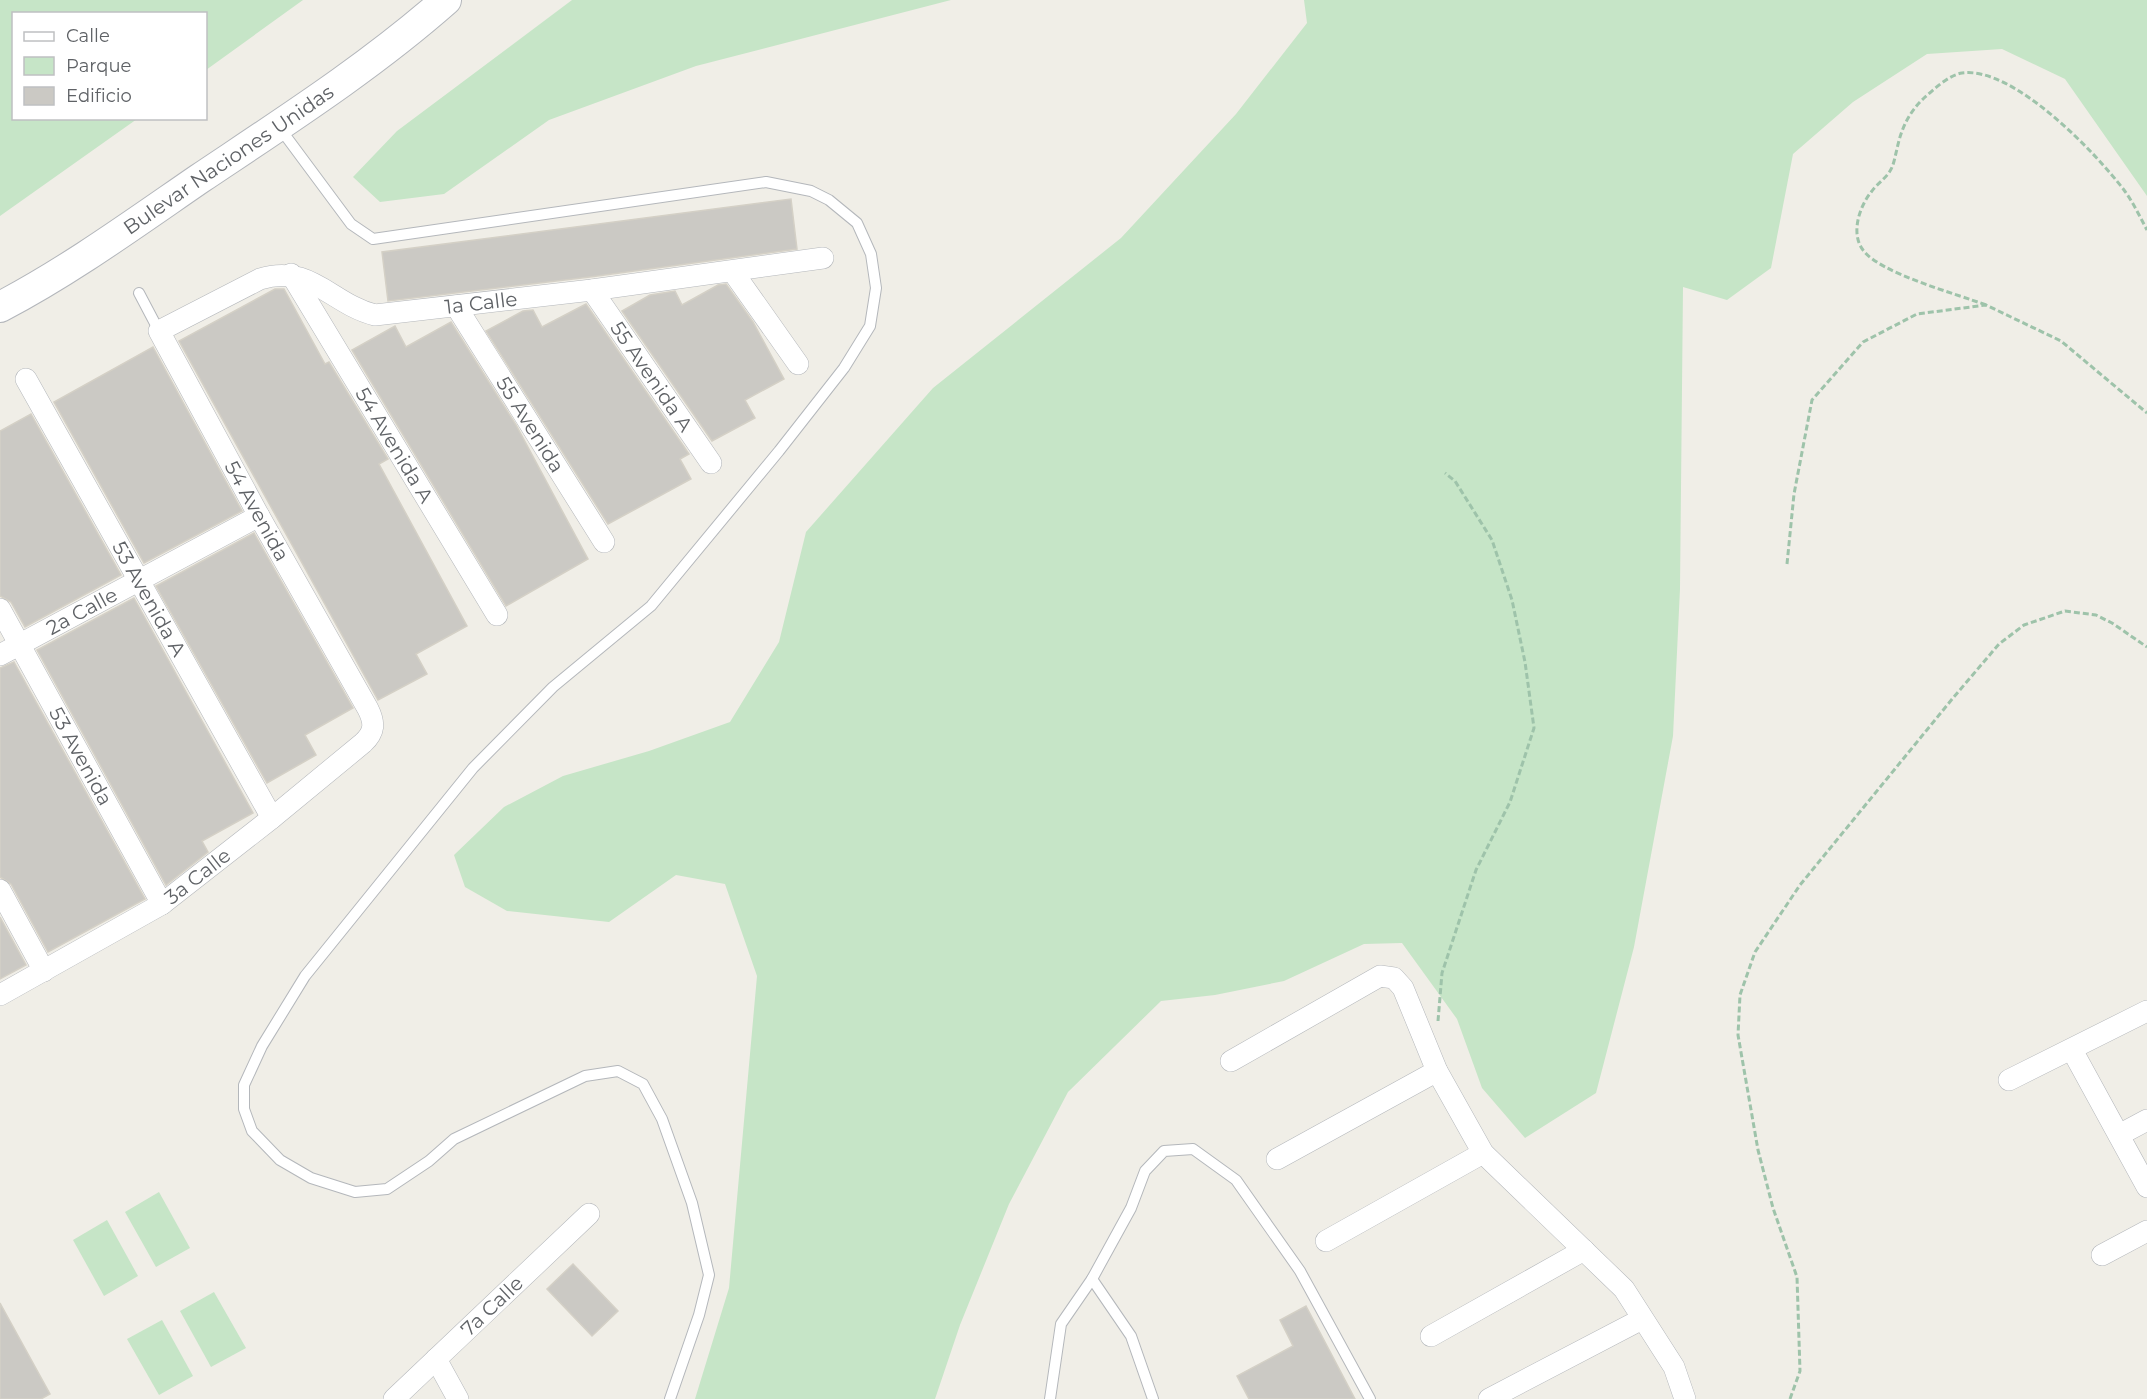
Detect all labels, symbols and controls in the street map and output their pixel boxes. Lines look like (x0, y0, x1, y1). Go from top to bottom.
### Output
legend (12, 12, 207, 120)
text: Calle (66, 25, 110, 47)
text: Parque (66, 55, 132, 77)
street label: Bulevar Naciones Unidas (119, 79, 338, 240)
text: Edificio (66, 85, 132, 107)
street label: 1a Calle (443, 287, 519, 319)
street label: 55 Avenida A (605, 317, 698, 437)
street label: 55 Avenida (491, 372, 569, 477)
street label: 54 Avenida A (350, 383, 439, 508)
street label: 54 Avenida (220, 457, 294, 565)
street label: 53 Avenida A (107, 537, 191, 661)
street label: 2a Calle (42, 582, 122, 640)
street label: 53 Avenida (44, 703, 118, 810)
street label: 3a Calle (160, 843, 235, 909)
street label: 7a Calle (456, 1271, 528, 1341)

